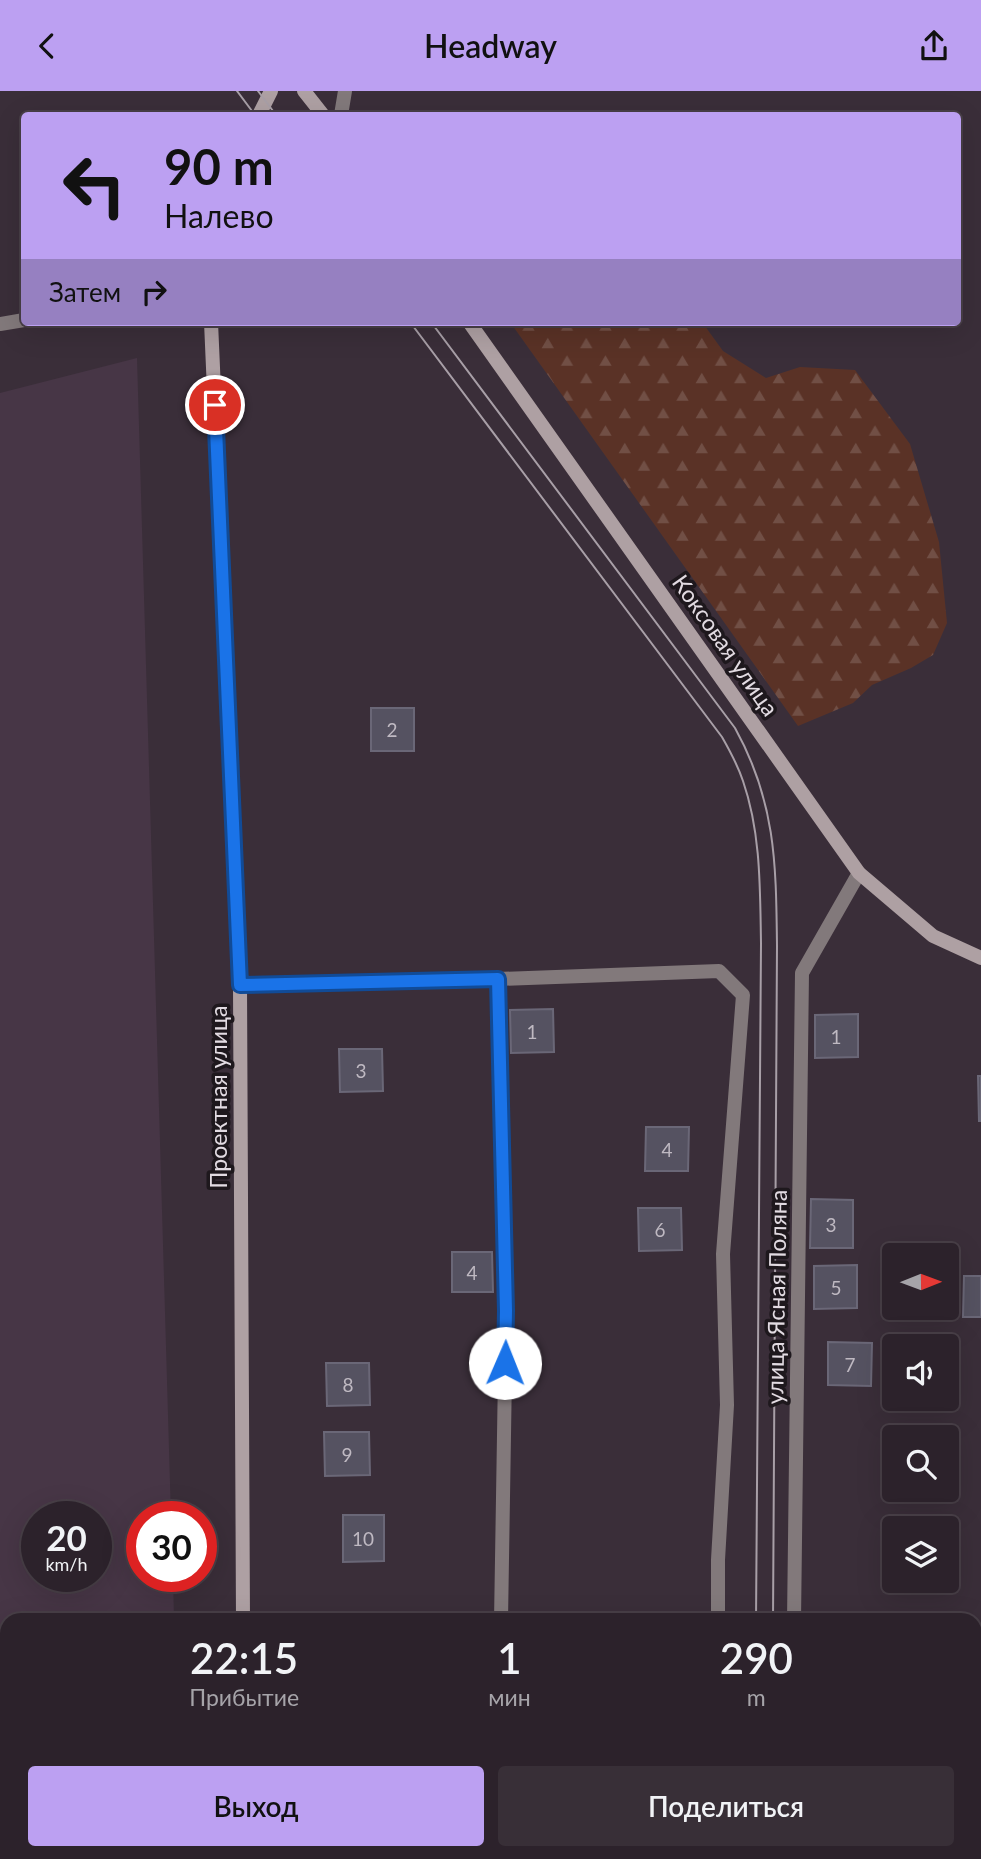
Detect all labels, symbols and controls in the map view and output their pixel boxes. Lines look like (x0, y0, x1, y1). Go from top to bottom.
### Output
text: Headway (424, 26, 557, 65)
icon: back (28, 27, 66, 65)
icon: share (915, 27, 953, 65)
text: 90 m (164, 137, 274, 195)
icon: left (49, 140, 140, 231)
text: Налево (164, 196, 274, 235)
icon: right (135, 273, 173, 311)
text: Затем (49, 276, 121, 308)
pin (185, 375, 245, 435)
icon: arrive (196, 386, 234, 424)
street label: Коксовая улица (667, 569, 785, 721)
house number: 2 (386, 718, 398, 741)
street label: Проектная улица (204, 1006, 232, 1188)
house number: 1 (526, 1020, 538, 1043)
house number: 1 (830, 1025, 842, 1048)
house number: 3 (355, 1059, 367, 1082)
house number: 4 (661, 1138, 673, 1161)
street label: улица Ясная Поляна (760, 1189, 792, 1405)
house number: 3 (825, 1213, 837, 1236)
house number: 6 (654, 1218, 666, 1241)
north arrow (882, 1243, 959, 1319)
map controls (882, 1243, 959, 1593)
house number: 4 (466, 1261, 478, 1284)
house number: 5 (830, 1276, 842, 1299)
position arrow (468, 1326, 542, 1400)
button: sound (882, 1334, 959, 1411)
house number: 7 (844, 1353, 856, 1376)
house number: 8 (342, 1373, 354, 1396)
button: search (882, 1425, 959, 1502)
house number: 9 (341, 1443, 353, 1466)
speed limit sign: 30 (126, 1501, 217, 1592)
text: 20 (46, 1516, 87, 1558)
button: layers (882, 1516, 959, 1593)
house number: 10 (352, 1527, 374, 1550)
text: km/h (45, 1553, 88, 1575)
text: 22:15 (190, 1633, 298, 1683)
text: 1 (497, 1633, 522, 1683)
text: 290 (720, 1633, 793, 1683)
text: Прибытие (189, 1683, 299, 1711)
text: мин (488, 1683, 531, 1711)
text: m (747, 1683, 766, 1711)
button: Выход (28, 1766, 484, 1846)
button: Поделиться (498, 1766, 954, 1846)

